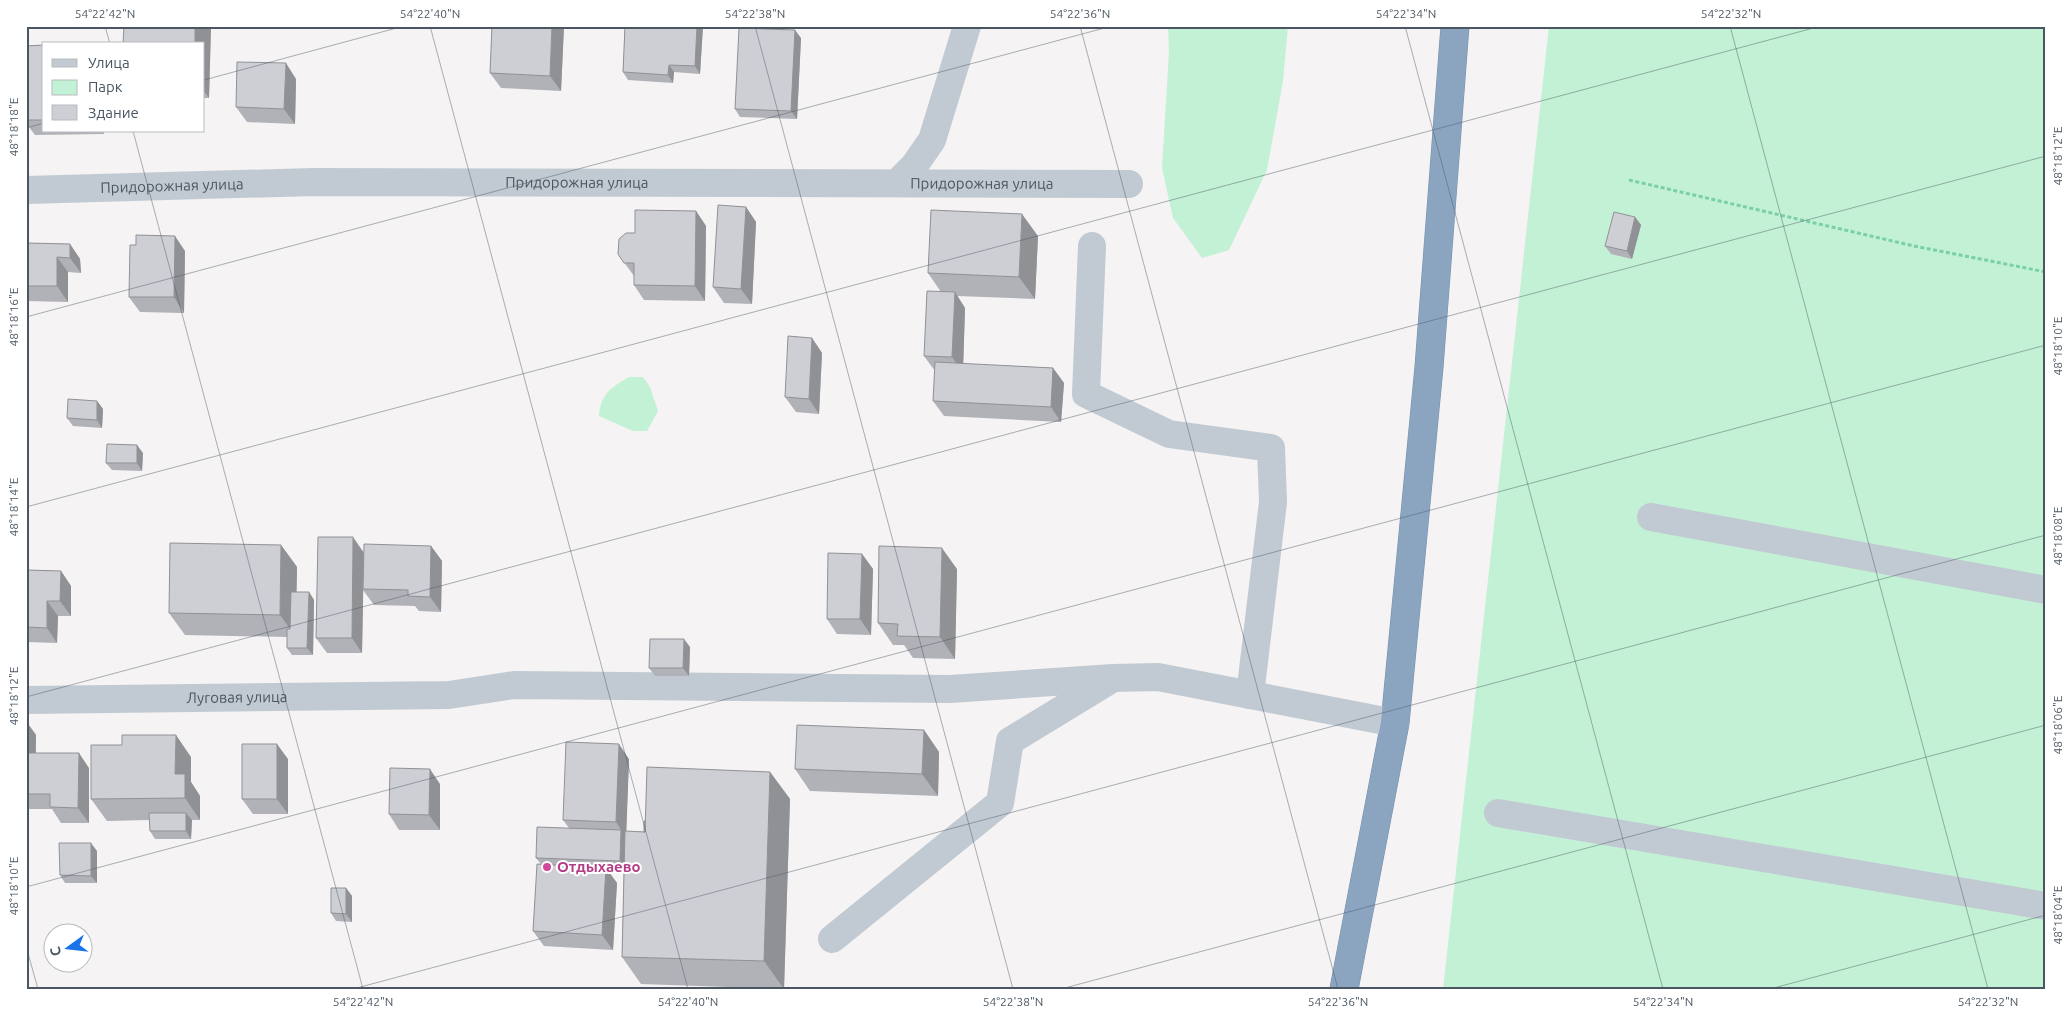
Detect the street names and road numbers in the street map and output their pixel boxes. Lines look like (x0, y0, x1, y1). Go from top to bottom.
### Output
street label: Придорожная улица (505, 173, 649, 191)
street label: Придорожная улица (910, 174, 1054, 192)
street label: Придорожная улица (100, 175, 244, 196)
street label: Луговая улица (186, 688, 288, 706)

